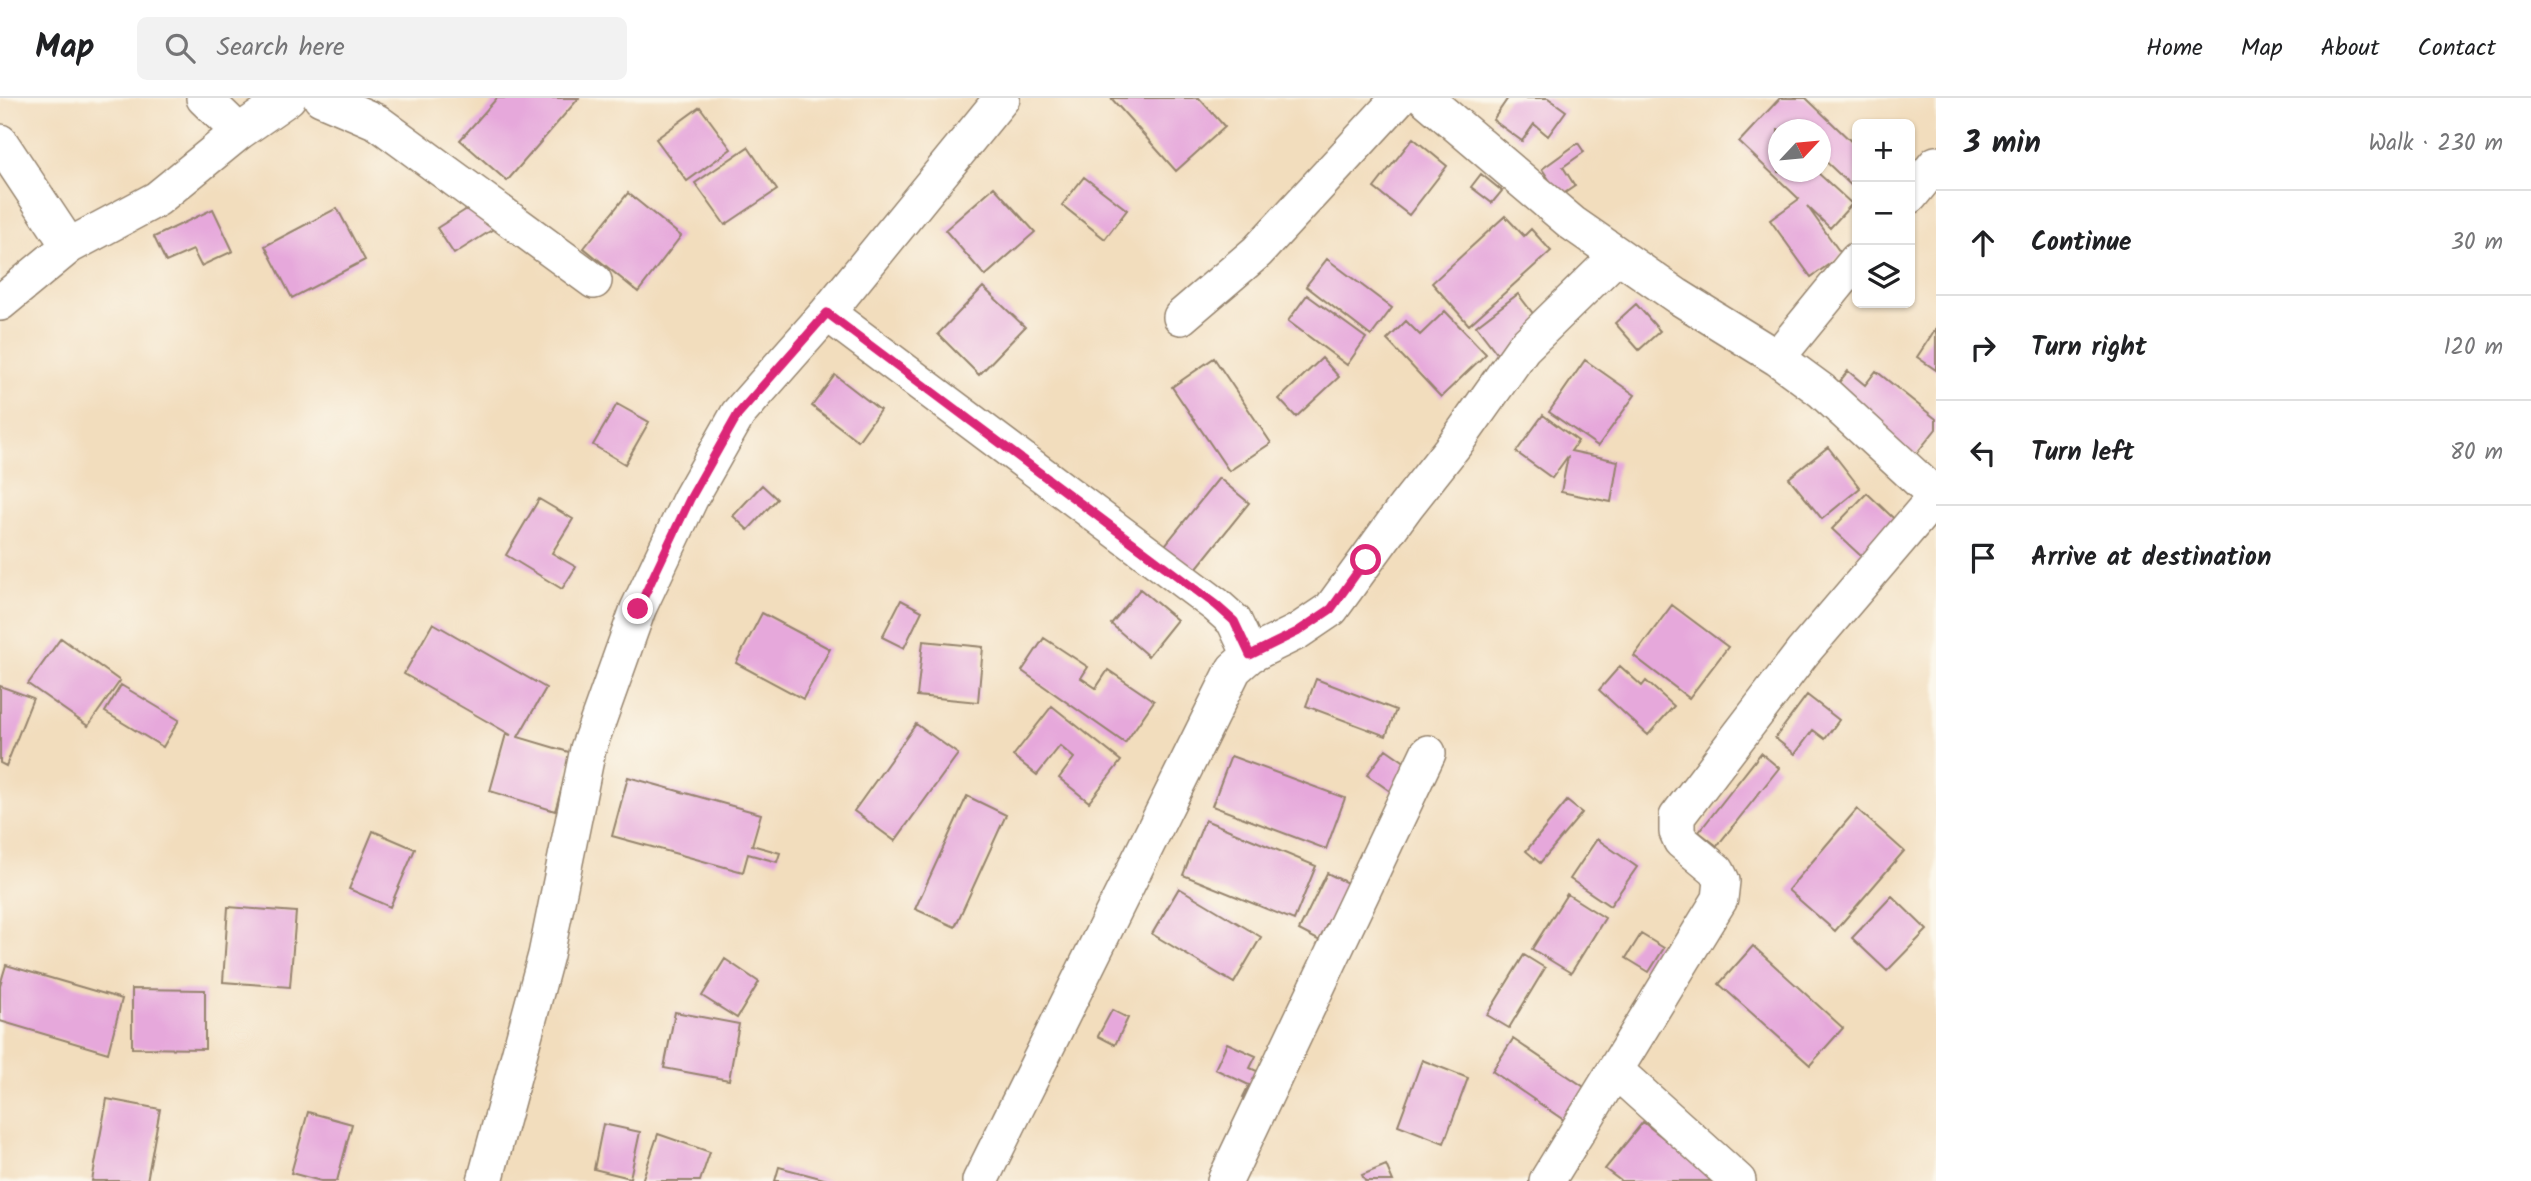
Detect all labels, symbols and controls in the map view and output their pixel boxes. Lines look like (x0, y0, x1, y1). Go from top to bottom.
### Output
search box (137, 17, 627, 80)
text: Map (35, 22, 95, 75)
text: Search here (217, 27, 345, 69)
icon: search (161, 29, 199, 67)
text: Home (2146, 29, 2203, 68)
text: Map (2241, 29, 2283, 68)
text: About (2321, 29, 2379, 68)
text: Contact (2417, 29, 2496, 68)
north arrow (1768, 119, 1831, 182)
map controls (1852, 119, 1915, 308)
button: + (1852, 119, 1915, 182)
text: 3 min (1964, 120, 2041, 168)
text: Walk · 230 m (2368, 126, 2503, 162)
button: − (1852, 182, 1915, 245)
text: Continue (2031, 222, 2132, 264)
icon: ahead (1964, 224, 2002, 262)
text: 30 m (2451, 225, 2503, 261)
button: layers (1852, 245, 1915, 308)
text: Turn right (2031, 327, 2147, 369)
icon: right (1964, 329, 2002, 367)
text: 120 m (2443, 330, 2503, 366)
text: Turn left (2031, 432, 2134, 474)
icon: left (1964, 434, 2002, 472)
text: 80 m (2450, 435, 2503, 471)
text: Arrive at destination (2031, 537, 2271, 579)
icon: arrive (1964, 539, 2002, 577)
route start (1350, 544, 1381, 575)
route end (622, 593, 653, 624)

